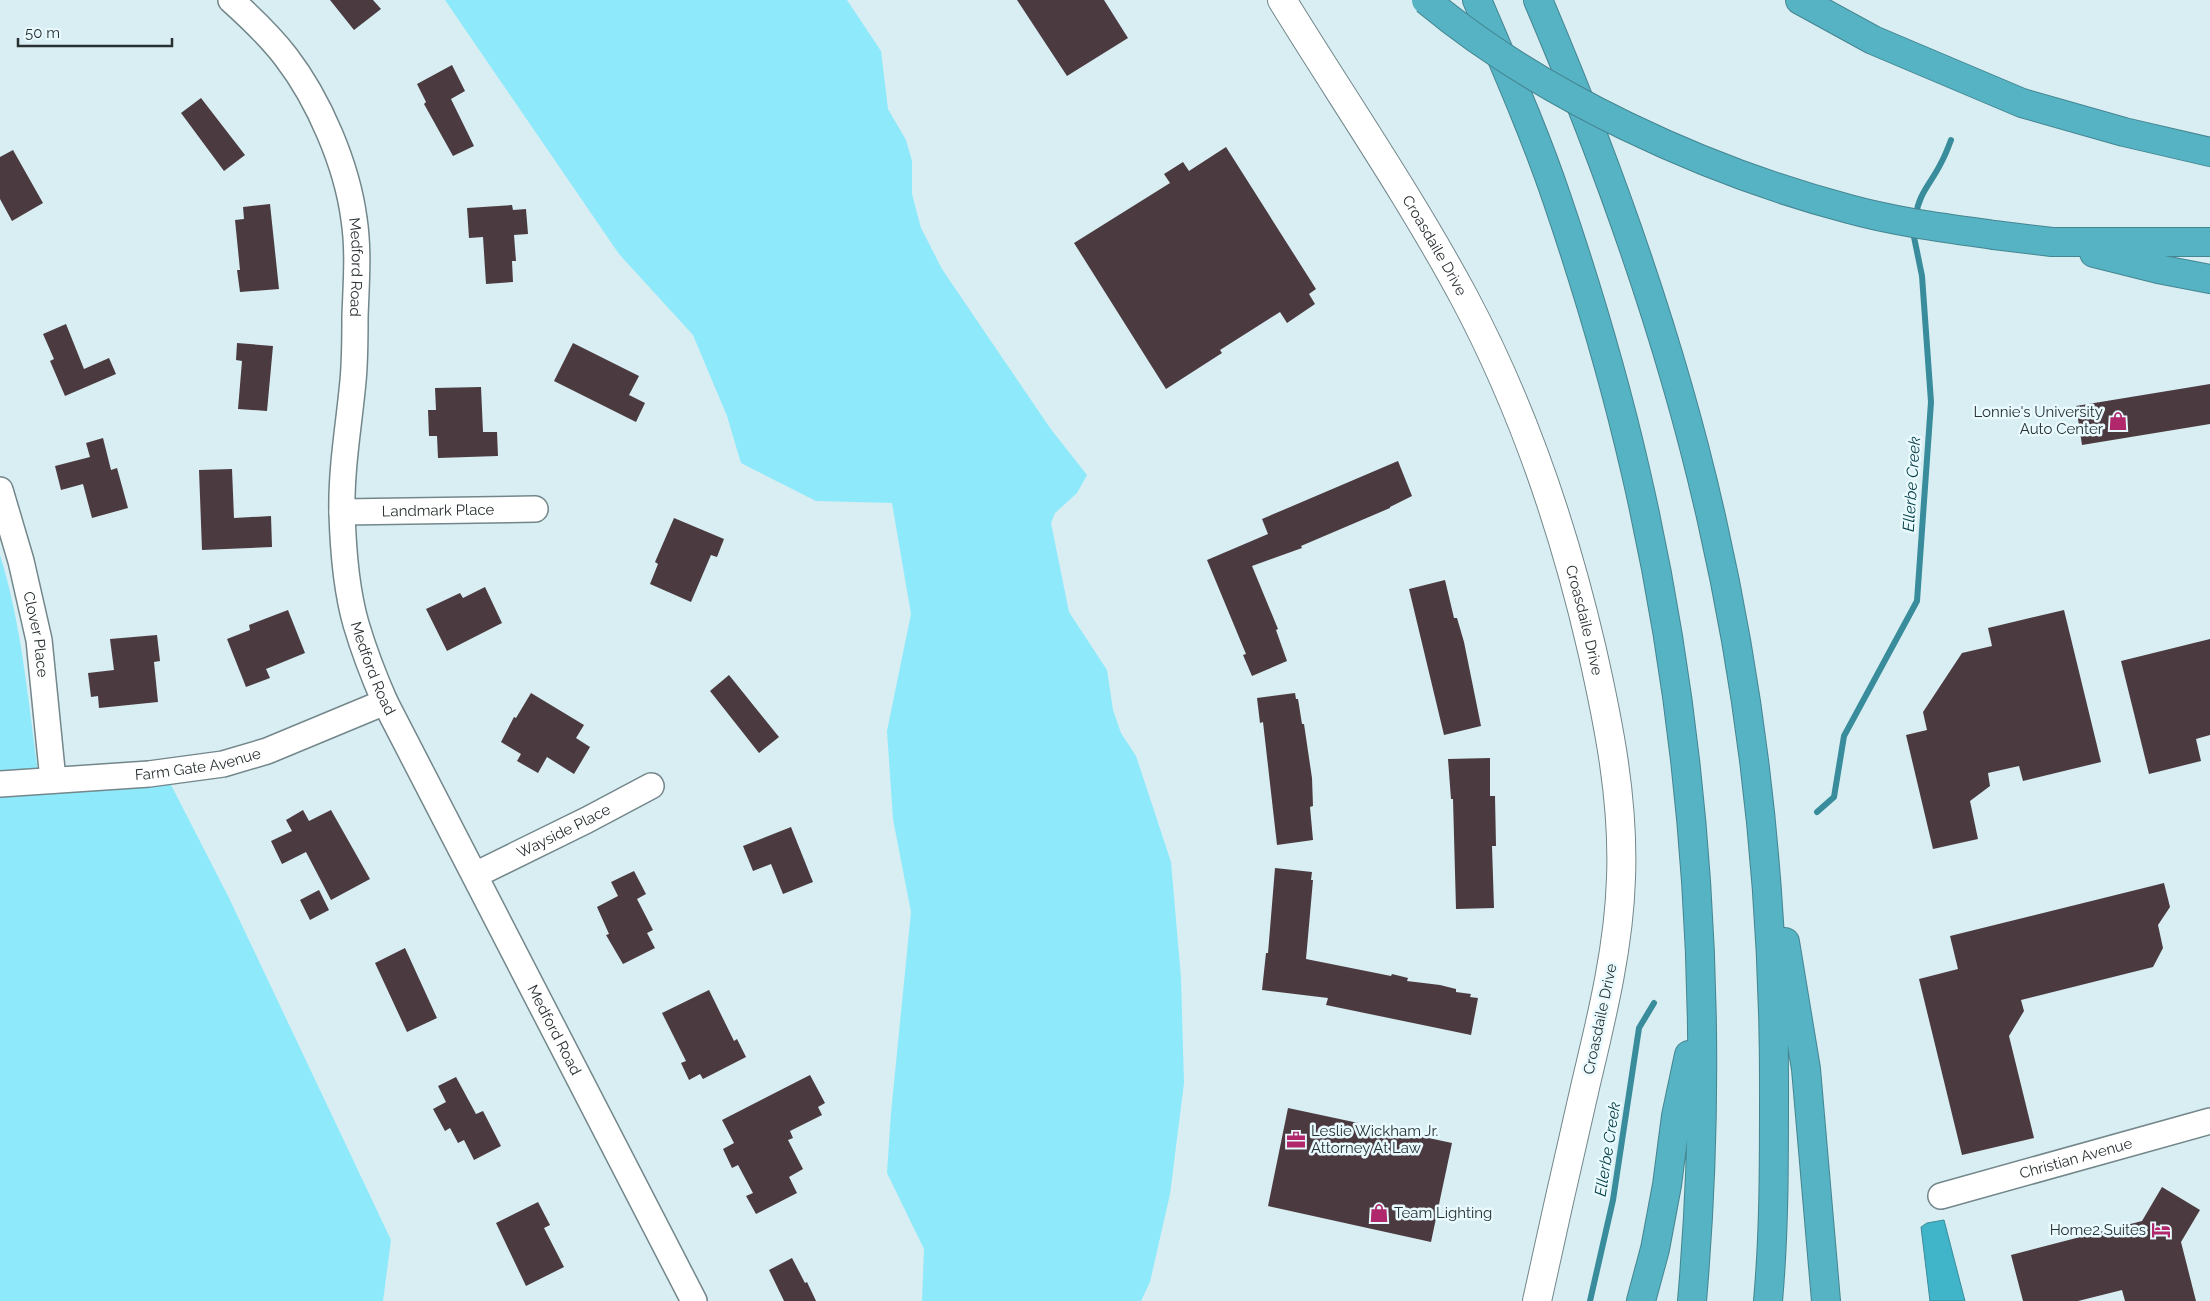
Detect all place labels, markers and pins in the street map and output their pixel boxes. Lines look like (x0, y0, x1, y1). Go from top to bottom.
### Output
place label: Lonnie's University Auto Center (1974, 403, 2104, 438)
shop icon: Lonnie's University Auto Center (2107, 410, 2129, 432)
place label: Leslie Wickham Jr. Attorney At Law (1311, 1122, 1438, 1157)
office icon: Leslie Wickham Jr. Attorney At Law (1285, 1129, 1307, 1151)
shop icon: Team Lighting (1368, 1202, 1390, 1224)
place label: Team Lighting (1394, 1204, 1492, 1222)
hotel icon: Home2 Suites (2150, 1219, 2172, 1241)
place label: Home2 Suites (2050, 1221, 2146, 1239)

